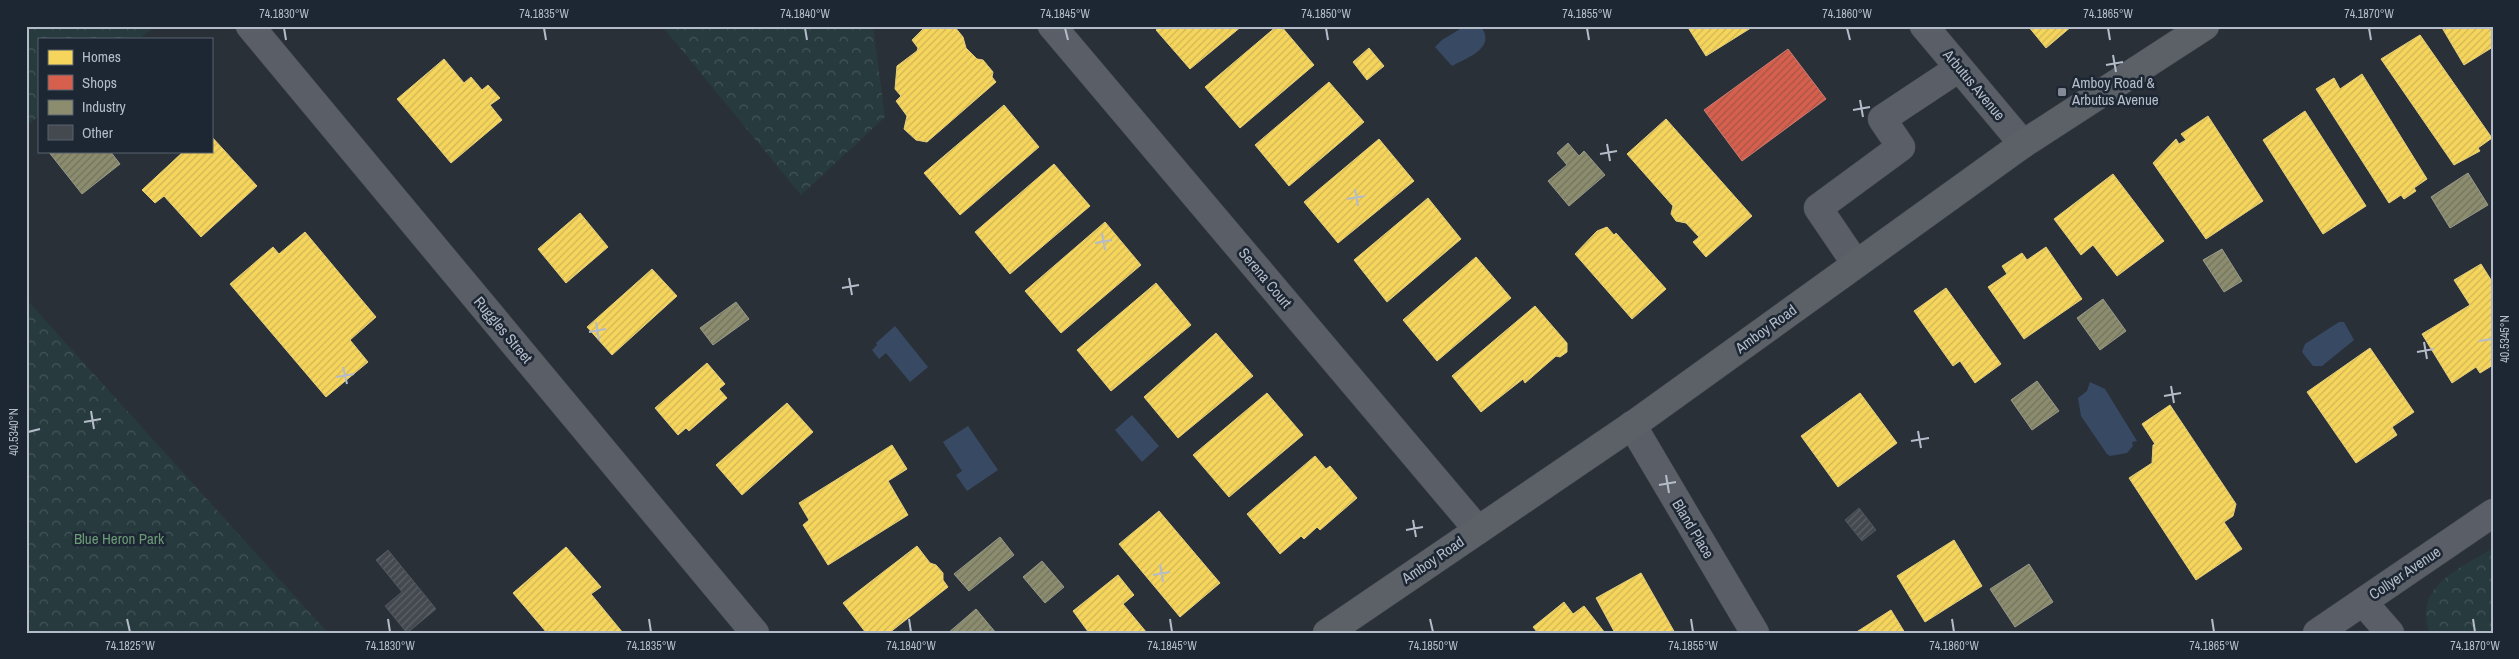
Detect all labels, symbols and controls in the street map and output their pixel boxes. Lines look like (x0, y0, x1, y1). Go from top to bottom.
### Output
text: 74.1830°W (259, 6, 310, 22)
text: 74.1835°W (519, 6, 570, 22)
text: 74.1840°W (780, 6, 831, 22)
text: 74.1845°W (1040, 6, 1091, 22)
text: 74.1850°W (1301, 6, 1352, 22)
text: 74.1855°W (1562, 6, 1613, 22)
text: 74.1860°W (1822, 6, 1873, 22)
text: 74.1865°W (2083, 6, 2134, 22)
text: 74.1870°W (2344, 6, 2395, 22)
legend (38, 38, 212, 152)
street label: Arbutus Avenue (1938, 44, 2010, 125)
text: Homes (82, 46, 121, 67)
text: Shops (82, 72, 117, 93)
place label: Amboy Road & Arbutus Avenue (2071, 72, 2159, 110)
marker: Amboy Road & Arbutus Avenue (2056, 86, 2068, 98)
text: Industry (82, 96, 127, 117)
text: Other (82, 122, 113, 143)
street label: Serena Court (1234, 243, 1297, 313)
street label: Ruggles Street (469, 292, 538, 368)
street label: Amboy Road (1730, 299, 1801, 359)
text: 40.5345°N (2497, 315, 2513, 363)
text: 40.5340°N (6, 408, 22, 456)
street label: Bland Place (1668, 495, 1719, 562)
park label: Blue Heron Park (74, 528, 165, 549)
street label: Amboy Road (1397, 531, 1468, 589)
street label: Collyer Avenue (2365, 541, 2445, 604)
text: 74.1825°W (105, 638, 156, 654)
text: 74.1830°W (365, 638, 416, 654)
text: 74.1835°W (626, 638, 677, 654)
text: 74.1840°W (886, 638, 937, 654)
text: 74.1845°W (1147, 638, 1198, 654)
text: 74.1850°W (1408, 638, 1459, 654)
text: 74.1855°W (1668, 638, 1719, 654)
text: 74.1860°W (1929, 638, 1980, 654)
text: 74.1865°W (2189, 638, 2240, 654)
text: 74.1870°W (2450, 638, 2501, 654)

